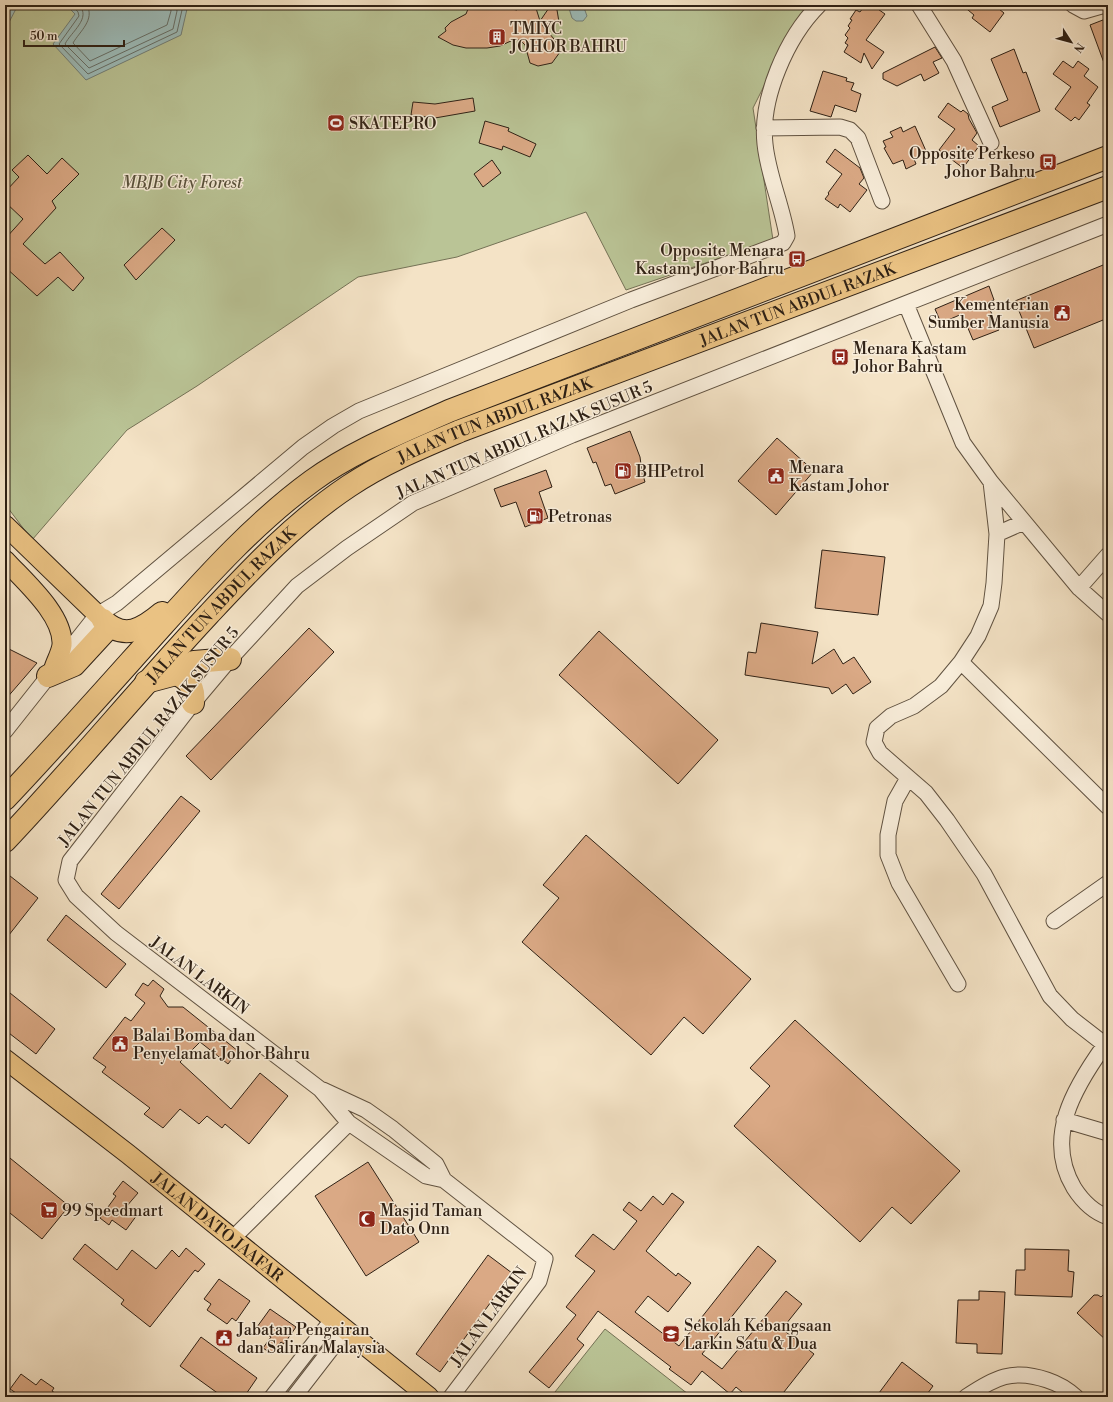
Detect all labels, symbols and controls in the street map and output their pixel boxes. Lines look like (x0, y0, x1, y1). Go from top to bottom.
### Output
place label: TMIYC JOHOR BAHRU (509, 19, 627, 57)
scale bar (24, 22, 124, 48)
north arrow (1051, 22, 1091, 62)
building icon: TMIYC JOHOR BAHRU (487, 27, 507, 47)
text: 50 m (30, 29, 58, 44)
text: N (1070, 40, 1087, 55)
sports icon: SKATEPRO (326, 113, 346, 133)
place label: SKATEPRO (349, 114, 436, 134)
place label: Opposite Perkeso Johor Bahru (909, 144, 1035, 182)
bus stop icon: Opposite Perkeso Johor Bahru (1038, 152, 1058, 172)
park label: MBJB City Forest (122, 173, 243, 193)
place label: Opposite Menara Kastam Johor Bahru (635, 241, 785, 279)
bus stop icon: Opposite Menara Kastam Johor Bahru (787, 249, 807, 269)
street label: JALAN TUN ABDUL RAZAK (696, 258, 900, 351)
place label: Kementerian Sumber Manusia (928, 295, 1050, 333)
public building icon: Kementerian Sumber Manusia (1052, 303, 1072, 323)
place label: Menara Kastam Johor Bahru (852, 339, 967, 377)
bus stop icon: Menara Kastam Johor Bahru (830, 347, 850, 367)
street label: JALAN TUN ABDUL RAZAK (393, 373, 597, 469)
street label: JALAN TUN ABDUL RAZAK SUSUR 5 (392, 377, 656, 504)
place label: Menara Kastam Johor (789, 458, 889, 496)
fuel station icon: BHPetrol (613, 461, 633, 481)
place label: BHPetrol (635, 462, 704, 482)
public building icon: Menara Kastam Johor (766, 466, 786, 486)
fuel station icon: Petronas (525, 506, 545, 526)
place label: Petronas (548, 507, 612, 527)
street label: JALAN TUN ABDUL RAZAK (142, 522, 301, 688)
street label: JALAN TUN ABDUL RAZAK SUSUR 5 (53, 623, 244, 851)
street label: JALAN LARKIN (145, 932, 253, 1019)
place label: Balai Bomba dan Penyelamat Johor Bahru (132, 1026, 310, 1064)
public building icon: Balai Bomba dan Penyelamat Johor Bahru (110, 1034, 130, 1054)
street label: JALAN DATO JAAFAR (147, 1168, 288, 1287)
supermarket icon: 99 Speedmart (39, 1200, 59, 1220)
place label: 99 Speedmart (62, 1201, 164, 1221)
place label: Masjid Taman Dato Onn (380, 1201, 483, 1239)
mosque icon: Masjid Taman Dato Onn (357, 1209, 377, 1229)
street label: JALAN LARKIN (445, 1263, 532, 1371)
place label: Sekolah Kebangsaan Larkin Satu & Dua (684, 1316, 832, 1354)
place label: Jabatan Pengairan dan Saliran Malaysia (236, 1320, 386, 1358)
school or university icon: Sekolah Kebangsaan Larkin Satu & Dua (661, 1324, 681, 1344)
public building icon: Jabatan Pengairan dan Saliran Malaysia (214, 1328, 234, 1348)

